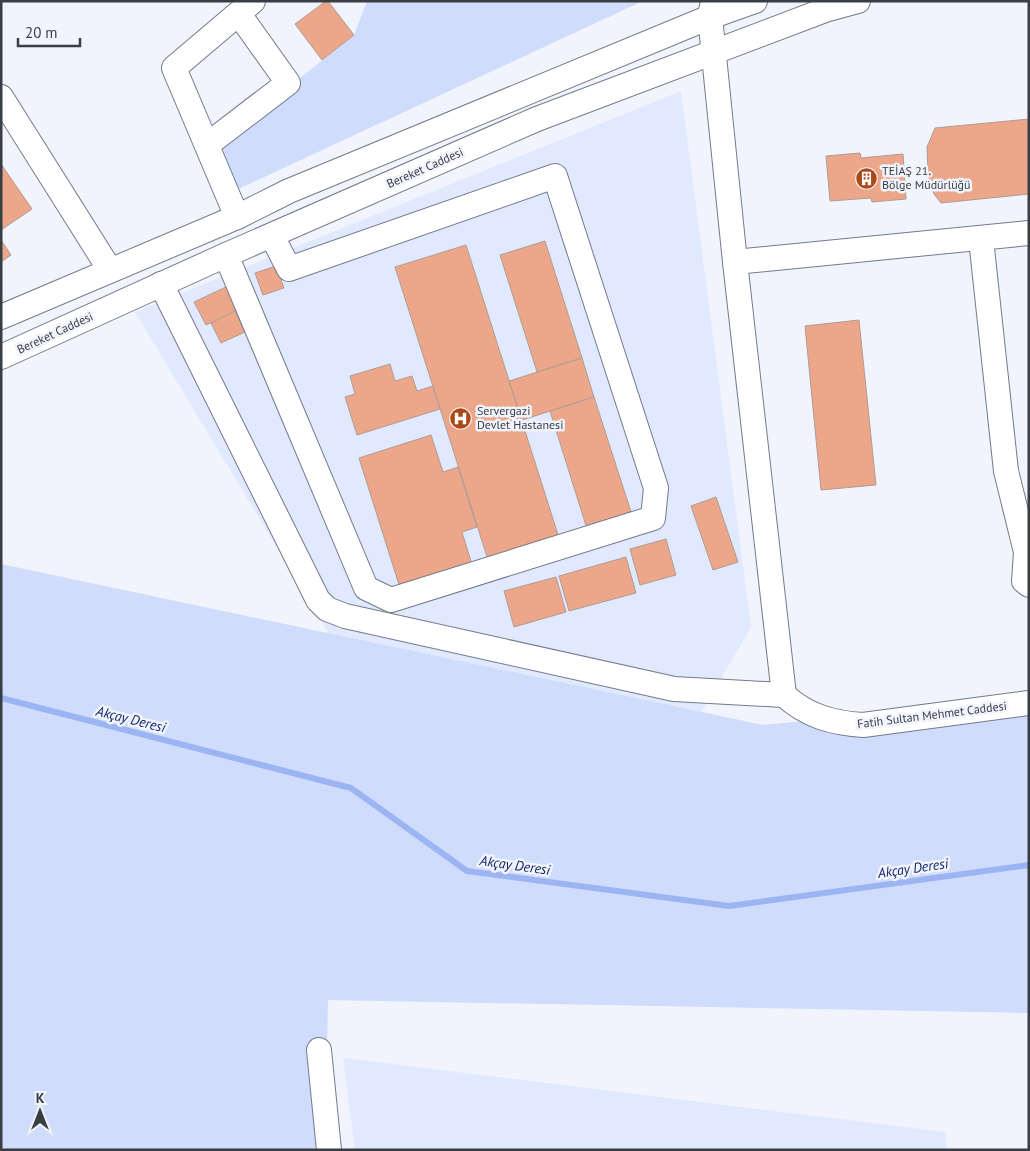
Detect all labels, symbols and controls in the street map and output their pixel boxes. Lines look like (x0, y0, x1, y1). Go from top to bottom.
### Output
scale bar (18, 15, 80, 47)
text: 20 m (25, 23, 58, 42)
street label: Bereket Caddesi (384, 144, 465, 191)
place label: TEİAŞ 21. Bölge Müdürlüğü (882, 163, 971, 192)
building icon: TEİAŞ 21. Bölge Müdürlüğü (854, 166, 878, 190)
street label: Bereket Caddesi (14, 308, 95, 357)
place label: Servergazi Devlet Hastanesi (477, 403, 563, 432)
hospital icon: Servergazi Devlet Hastanesi (449, 406, 473, 430)
street label: Fatih Sultan Mehmet Caddesi (856, 698, 1008, 731)
water label: Akçay Deresi (93, 701, 168, 736)
water label: Akçay Deresi (478, 851, 552, 879)
water label: Akçay Deresi (876, 854, 950, 882)
north arrow (15, 1086, 65, 1136)
text: K (36, 1089, 45, 1107)

